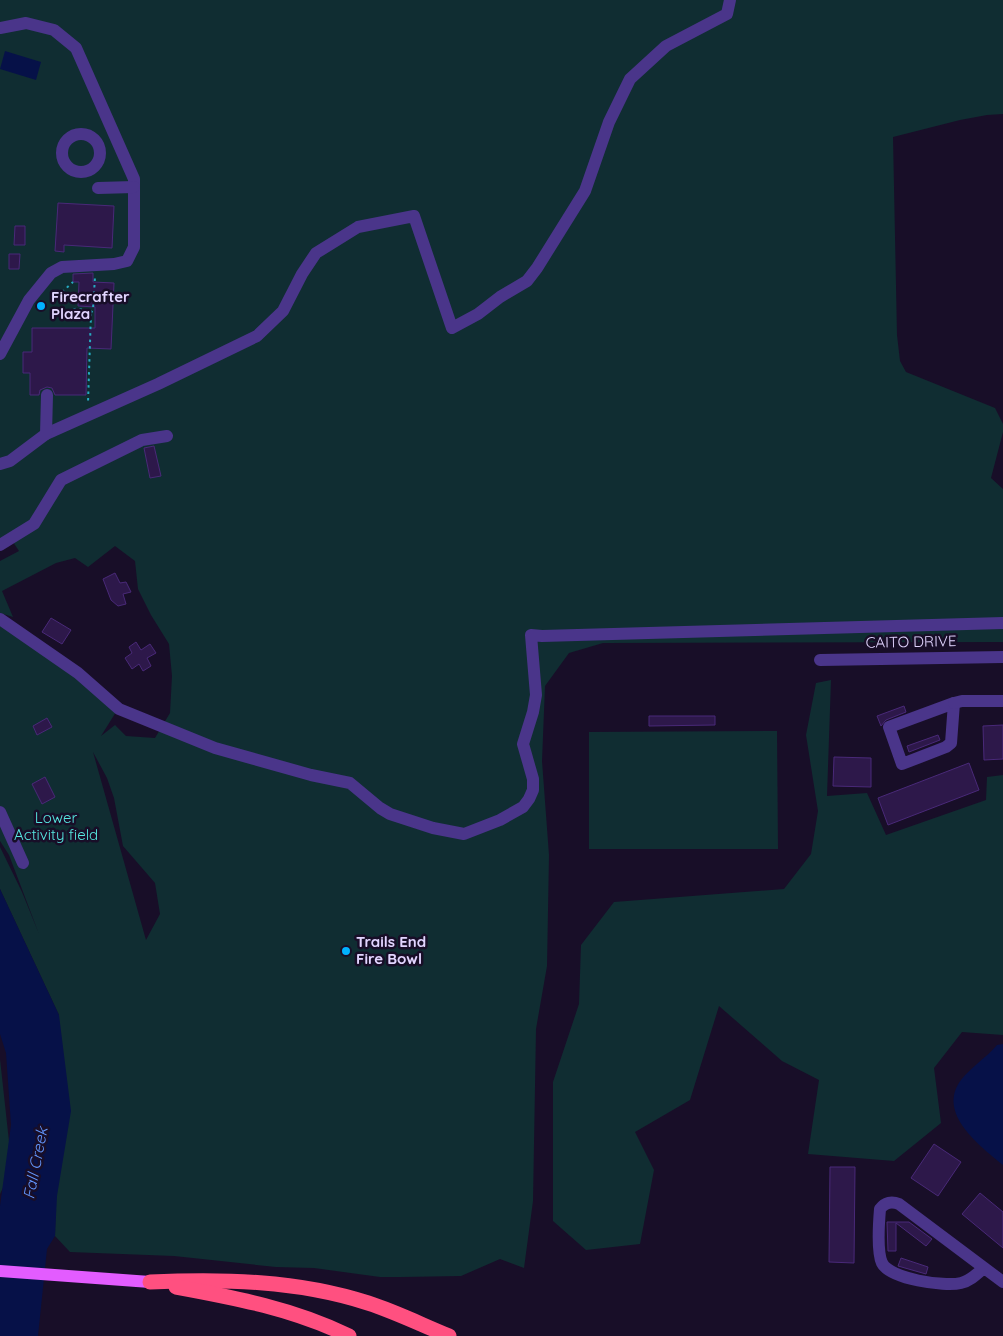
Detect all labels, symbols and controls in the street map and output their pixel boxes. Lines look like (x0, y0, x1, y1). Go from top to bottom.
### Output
place label: Firecrafter Plaza (51, 287, 130, 323)
marker: Firecrafter Plaza (35, 300, 47, 312)
street label: CAITO DRIVE (865, 631, 956, 652)
park label: Lower Activity field (14, 808, 98, 844)
place label: Trails End Fire Bowl (356, 932, 426, 968)
marker: Trails End Fire Bowl (340, 945, 352, 957)
water label: Fall Creek (18, 1124, 52, 1201)

